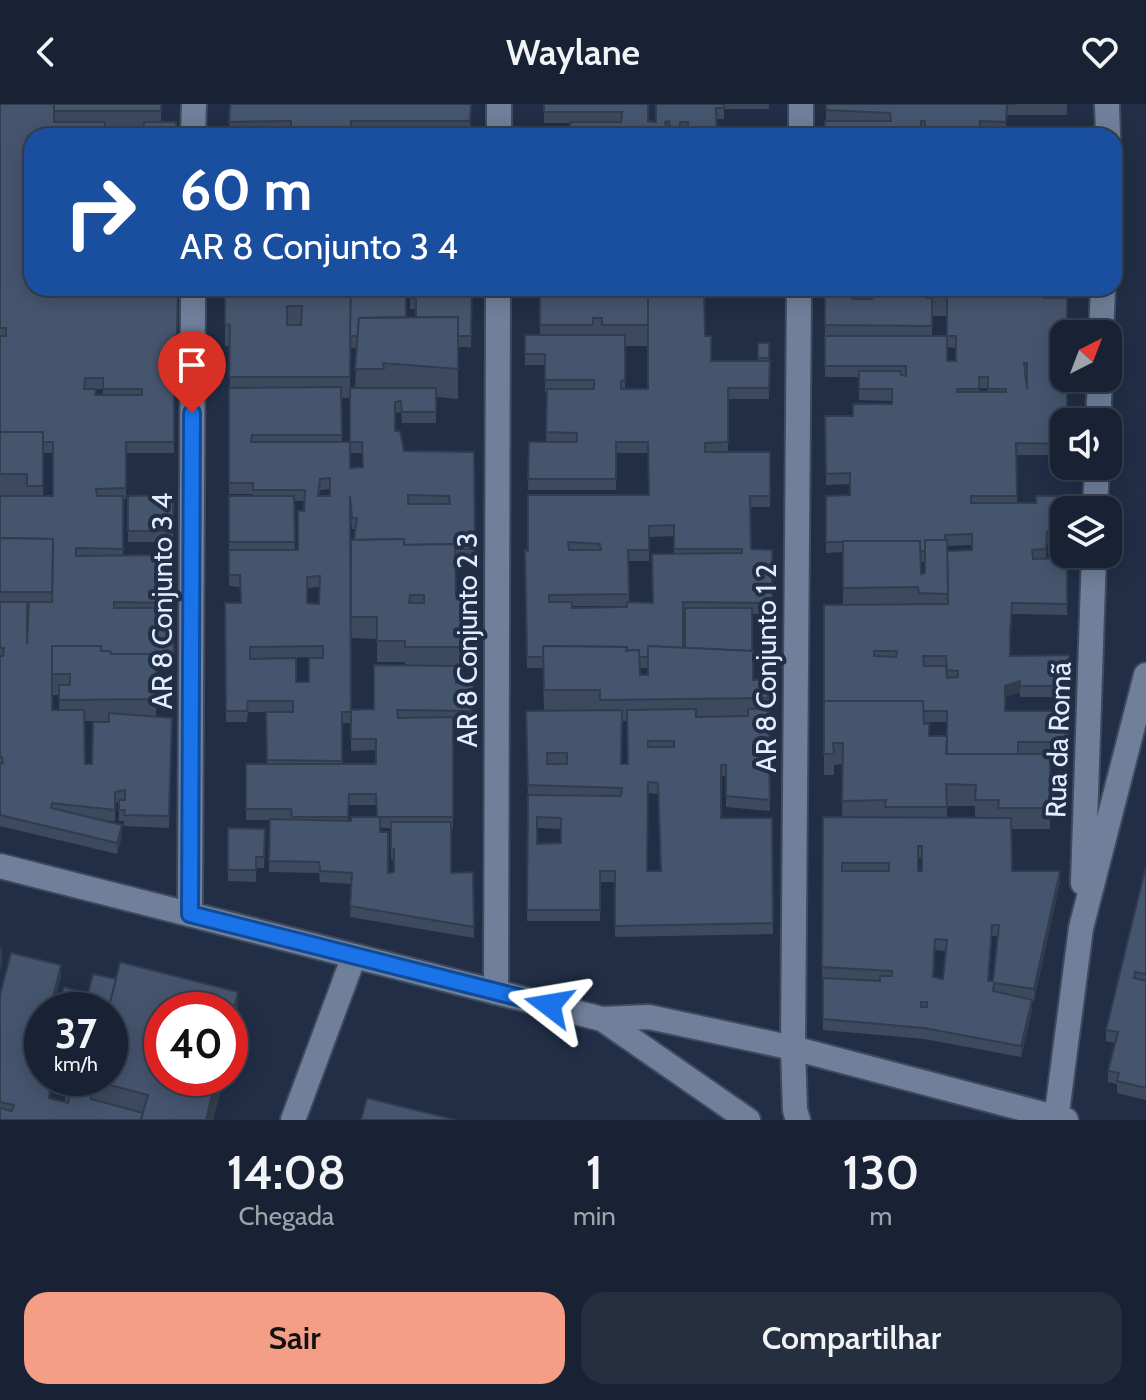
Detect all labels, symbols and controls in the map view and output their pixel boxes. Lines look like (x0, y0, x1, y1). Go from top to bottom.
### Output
icon: back (24, 30, 68, 74)
text: Waylane (506, 30, 640, 74)
icon: heart (1078, 30, 1122, 74)
text: 60 m (180, 156, 312, 224)
icon: right (48, 160, 152, 264)
text: AR 8 Conjunto 3 4 (180, 224, 458, 268)
north arrow (1050, 320, 1122, 392)
map controls (1050, 320, 1122, 568)
pin (158, 331, 226, 413)
icon: arrive (170, 343, 214, 387)
button: sound (1050, 408, 1122, 480)
street label: AR 8 Conjunto 3 4 (145, 493, 179, 709)
button: layers (1050, 496, 1122, 568)
street label: AR 8 Conjunto 2 3 (450, 533, 484, 747)
street label: AR 8 Conjunto 1 2 (749, 564, 783, 772)
street label: Rua da Romã (1038, 661, 1078, 819)
position arrow (507, 963, 591, 1047)
speed limit sign: 40 (144, 992, 248, 1096)
text: 37 (55, 1009, 97, 1058)
text: km/h (54, 1052, 98, 1076)
text: 14:08 (227, 1143, 346, 1201)
text: 1 (586, 1143, 603, 1201)
text: 130 (843, 1143, 919, 1201)
text: Chegada (239, 1200, 334, 1232)
text: min (573, 1200, 616, 1232)
text: m (869, 1200, 892, 1232)
button: Sair (24, 1292, 565, 1384)
button: Compartilhar (581, 1292, 1122, 1384)

